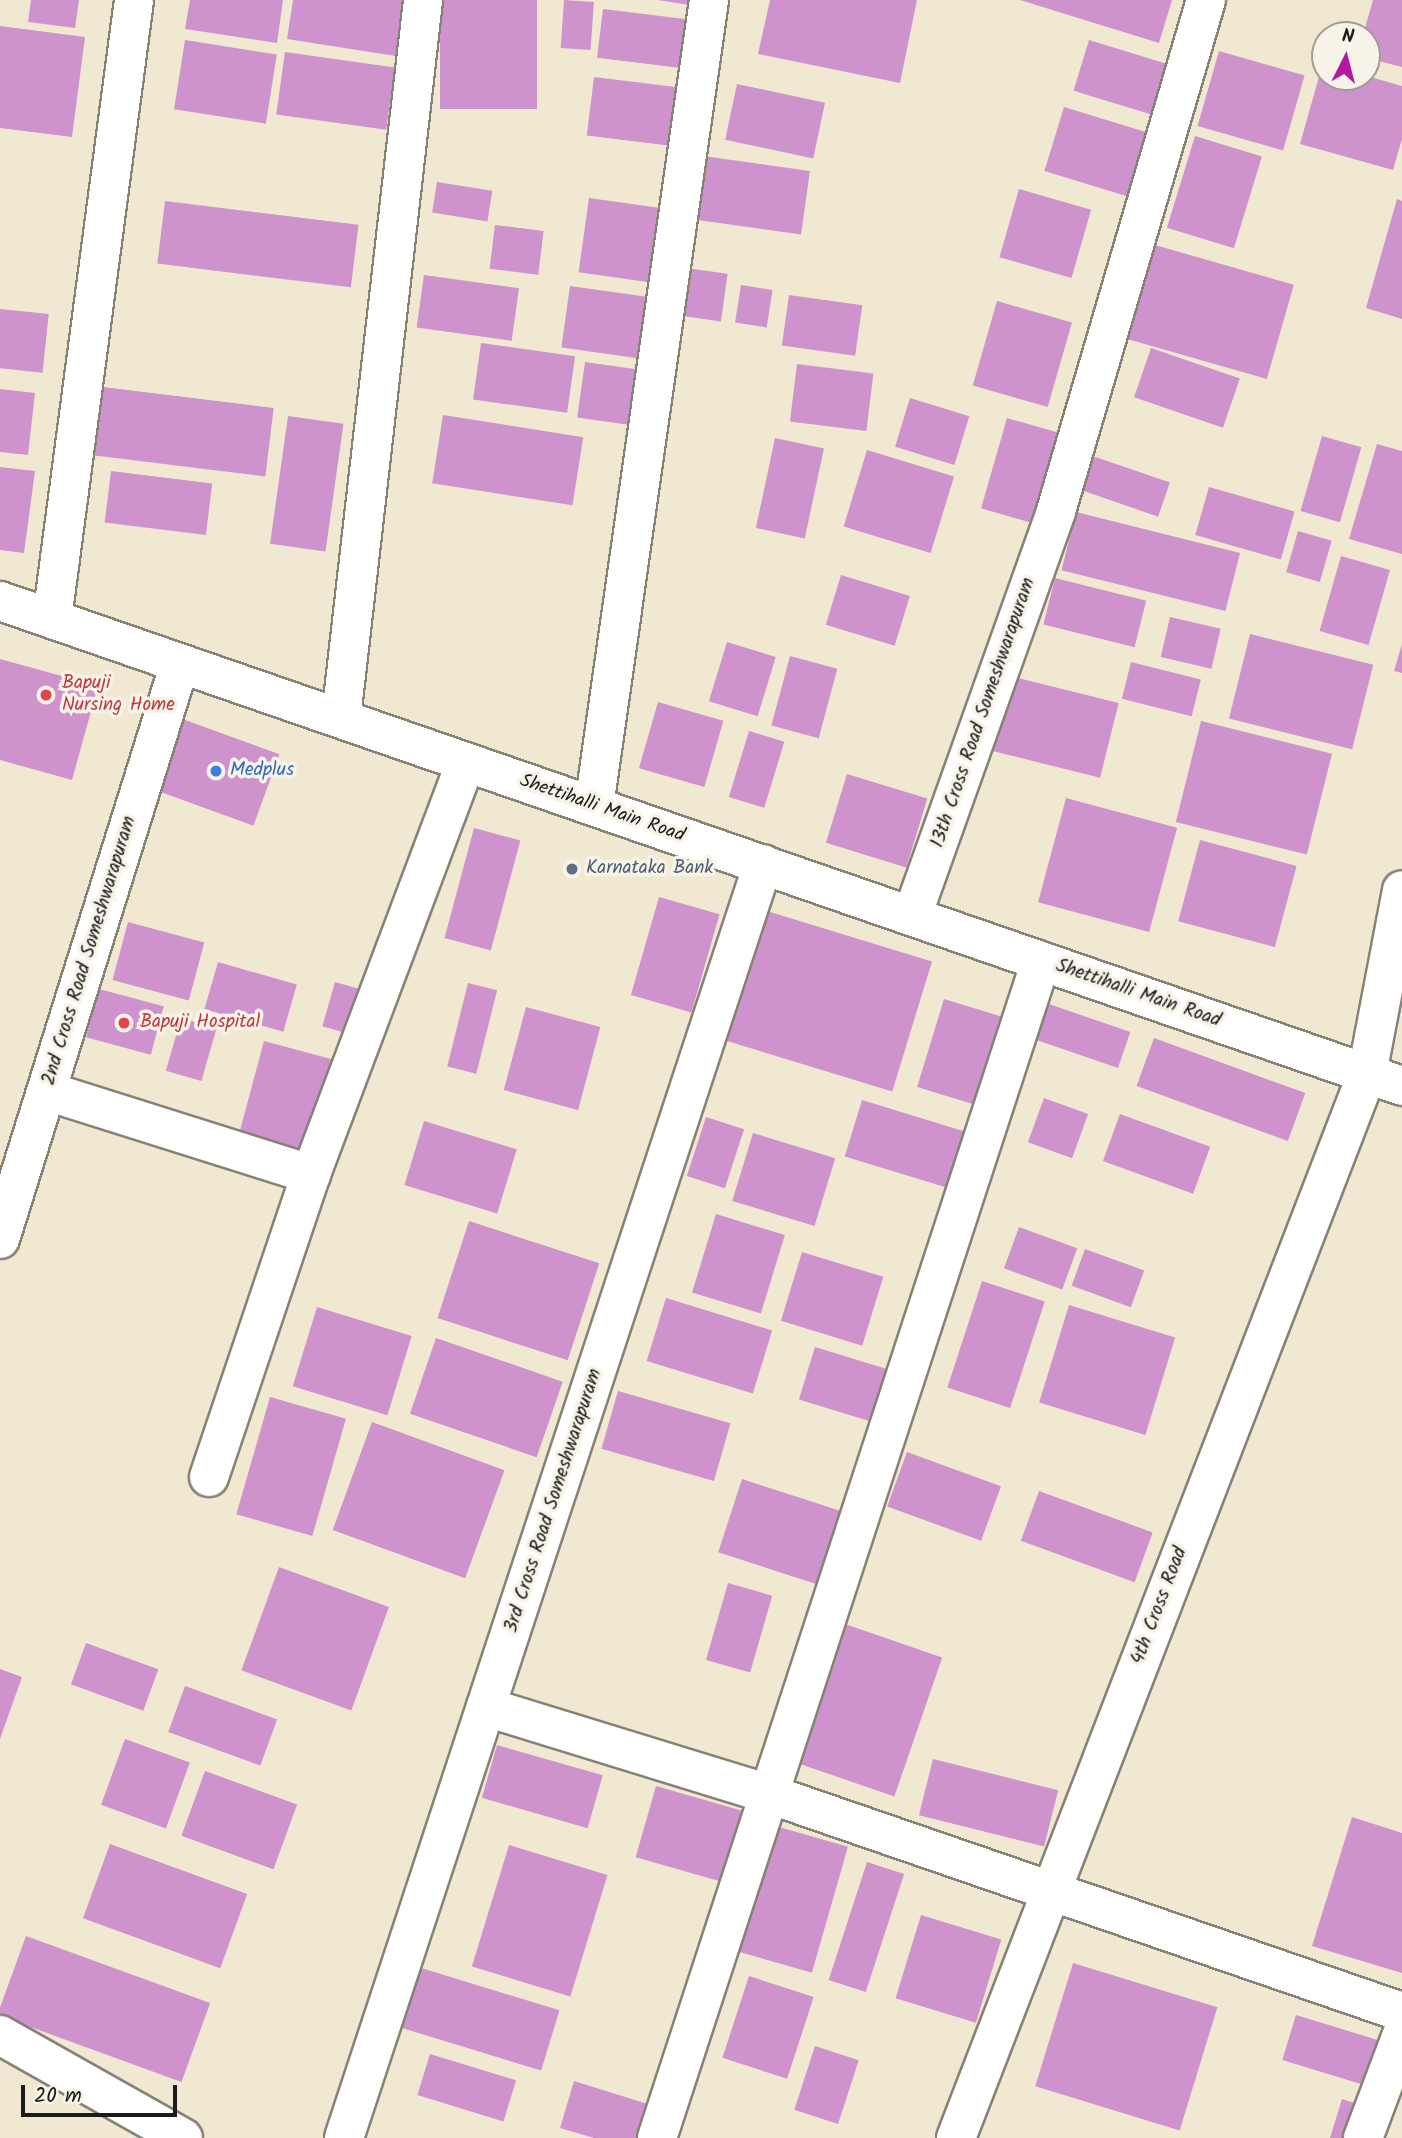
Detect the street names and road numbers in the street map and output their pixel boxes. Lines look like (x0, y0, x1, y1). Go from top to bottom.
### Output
street label: 13th Cross Road Someshwarapuram (927, 575, 1041, 851)
street label: Shettihalli Main Road (517, 770, 687, 848)
street label: 2nd Cross Road Someshwarapuram (38, 814, 142, 1088)
street label: Shettihalli Main Road (1053, 955, 1223, 1033)
street label: 3rd Cross Road Someshwarapuram (500, 1366, 608, 1636)
street label: 4th Cross Road (1127, 1544, 1193, 1668)

